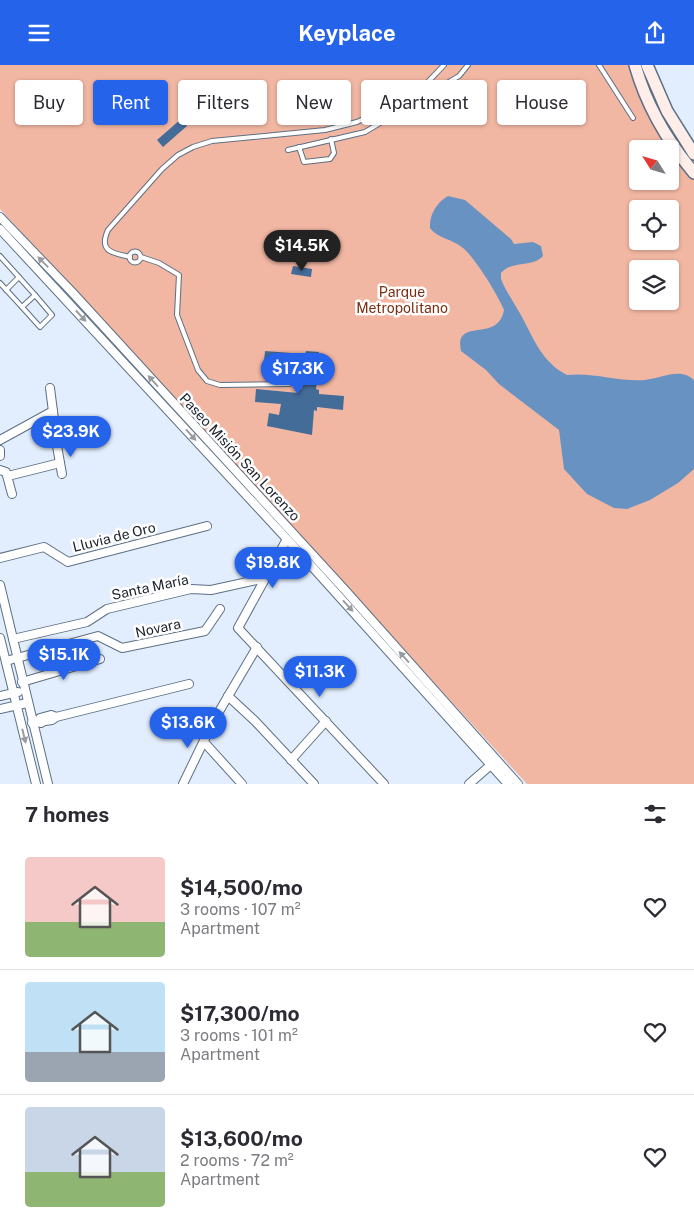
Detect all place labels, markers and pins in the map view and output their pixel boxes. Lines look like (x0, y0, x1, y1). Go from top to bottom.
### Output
pin: $14.5K (261, 229, 343, 272)
pin: $17.3K (257, 353, 339, 395)
pin: $23.9K (30, 415, 112, 458)
pin: $19.8K (232, 547, 314, 589)
pin: $15.1K (23, 639, 105, 681)
pin: $11.3K (279, 655, 361, 698)
pin: $13.6K (147, 707, 229, 749)

